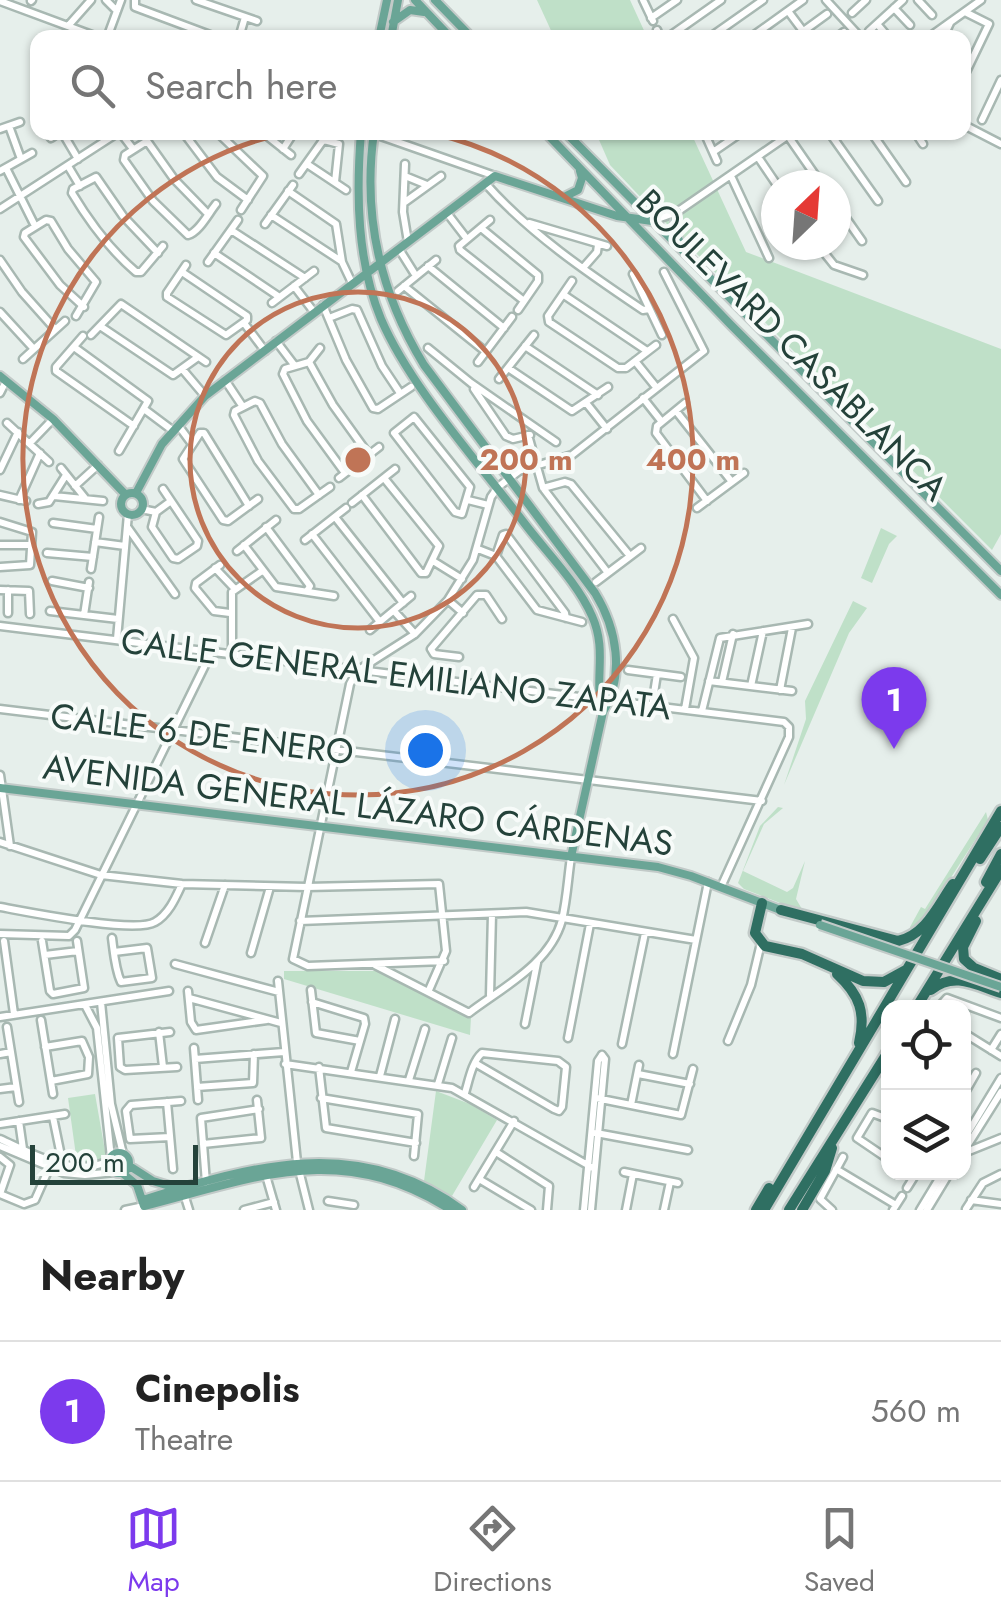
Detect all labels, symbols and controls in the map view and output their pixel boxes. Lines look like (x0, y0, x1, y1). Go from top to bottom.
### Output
search box (30, 30, 971, 140)
icon: search (65, 58, 120, 113)
text: Search here (145, 58, 337, 113)
north arrow (761, 170, 851, 260)
street label: BOULEVARD CASABLANCA (625, 178, 959, 512)
text: 200 m (480, 438, 573, 481)
text: 400 m (646, 438, 740, 481)
centre of rings (340, 442, 376, 478)
street label: CALLE GENERAL EMILIANO ZAPATA (118, 615, 674, 733)
pin: 1 (862, 666, 926, 749)
street label: CALLE 6 DE ENERO (48, 691, 356, 777)
your location (400, 725, 451, 776)
street label: AVENIDA GENERAL LÁZARO CÁRDENAS (40, 742, 676, 868)
map controls (881, 1000, 971, 1180)
button: locate (881, 1000, 971, 1090)
button: layers (881, 1090, 971, 1180)
scale bar (30, 1140, 198, 1184)
text: 200 m (45, 1142, 125, 1183)
text: Nearby (40, 1245, 184, 1306)
text: Cinepolis (135, 1361, 300, 1416)
text: 1 (64, 1388, 81, 1434)
text: 560 m (871, 1388, 961, 1434)
text: Theatre (135, 1416, 233, 1462)
tab: Map (126, 1501, 181, 1602)
tab: Directions (433, 1501, 552, 1602)
tab: Saved (804, 1501, 875, 1602)

